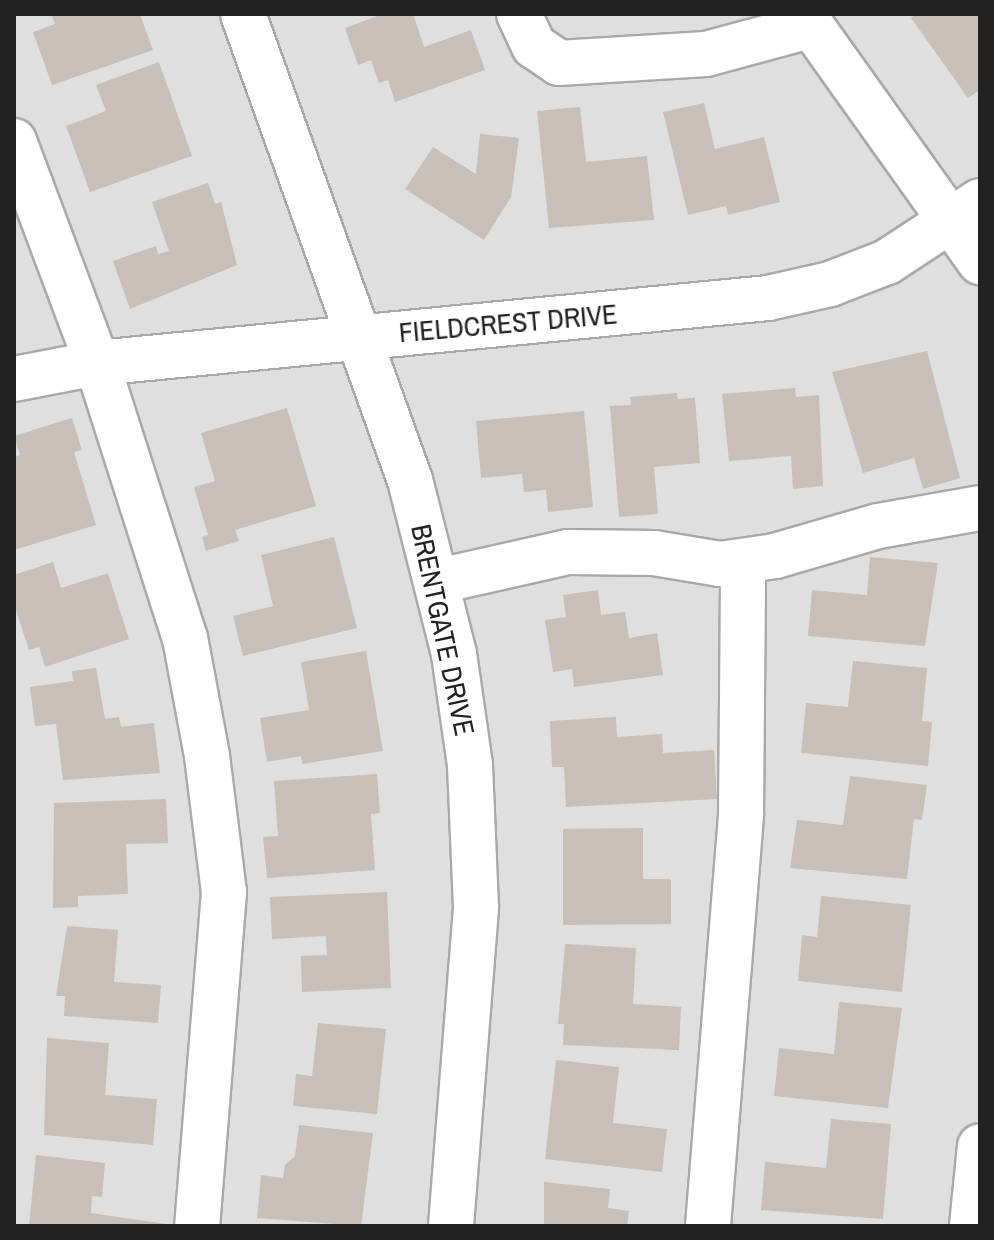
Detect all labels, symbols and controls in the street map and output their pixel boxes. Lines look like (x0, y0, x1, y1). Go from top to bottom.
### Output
street label: FIELDCREST DRIVE (397, 297, 619, 349)
street label: BRENTGATE DRIVE (404, 521, 482, 739)

